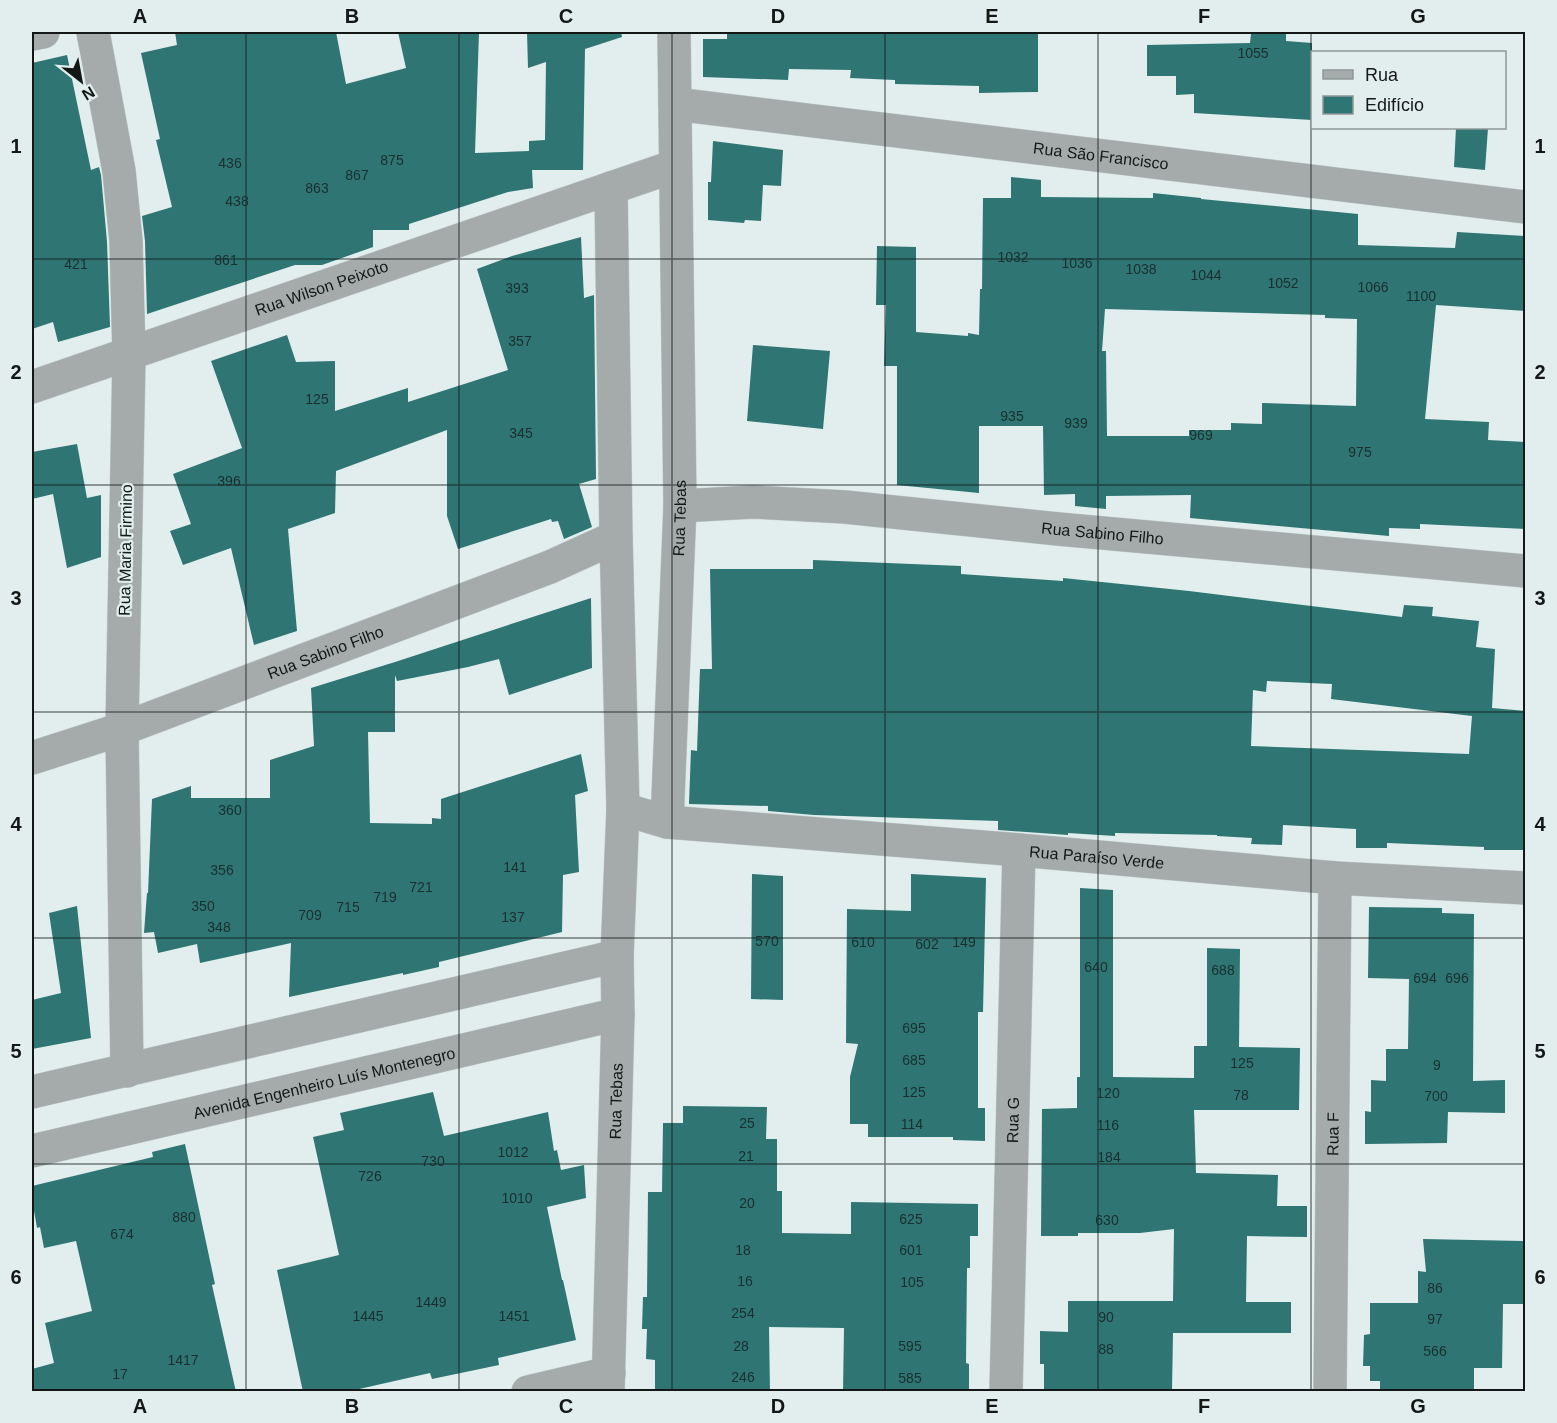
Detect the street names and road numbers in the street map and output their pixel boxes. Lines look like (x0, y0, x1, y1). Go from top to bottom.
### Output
street label: Rua São Francisco (1032, 139, 1170, 173)
street label: Rua Wilson Peixoto (253, 257, 390, 319)
street label: Rua Tebas (670, 480, 689, 557)
street label: Rua Maria Firmino (116, 484, 135, 616)
street label: Rua Sabino Filho (1040, 519, 1164, 547)
street label: Rua Sabino Filho (265, 623, 386, 682)
street label: Rua Paraíso Verde (1029, 843, 1165, 872)
street label: Avenida Engenheiro Luís Montenegro (192, 1044, 457, 1122)
street label: Rua Tebas (607, 1063, 626, 1139)
street label: Rua G (1004, 1097, 1022, 1143)
street label: Rua F (1324, 1112, 1342, 1156)

